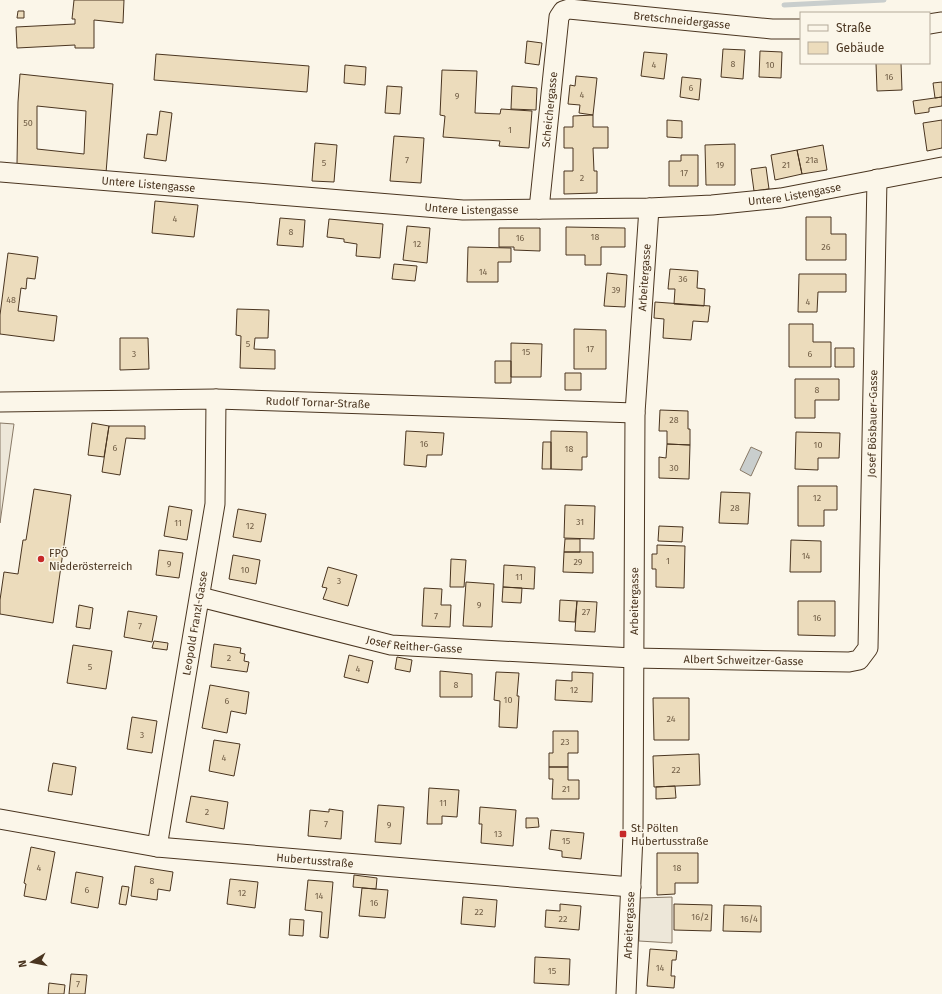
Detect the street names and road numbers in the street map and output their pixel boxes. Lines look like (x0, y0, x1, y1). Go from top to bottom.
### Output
street label: Bretschneidergasse (633, 9, 731, 31)
street label: Scheichergasse (539, 71, 560, 148)
street label: Untere Listengasse (101, 174, 196, 195)
street label: Untere Listengasse (748, 180, 842, 208)
street label: Untere Listengasse (424, 200, 518, 217)
street label: Arbeitergasse (635, 243, 653, 312)
street label: Josef Bösbauer-Gasse (865, 369, 880, 478)
street label: Rudolf Tornar-Straße (266, 394, 370, 411)
street label: Arbeitergasse (627, 567, 641, 635)
street label: Leopold Franzl-Gasse (180, 570, 210, 677)
street label: Josef Reither-Gasse (365, 633, 463, 655)
street label: Albert Schweitzer-Gasse (684, 652, 804, 668)
street label: Hubertusstraße (276, 851, 354, 870)
street label: Arbeitergasse (621, 891, 637, 959)

